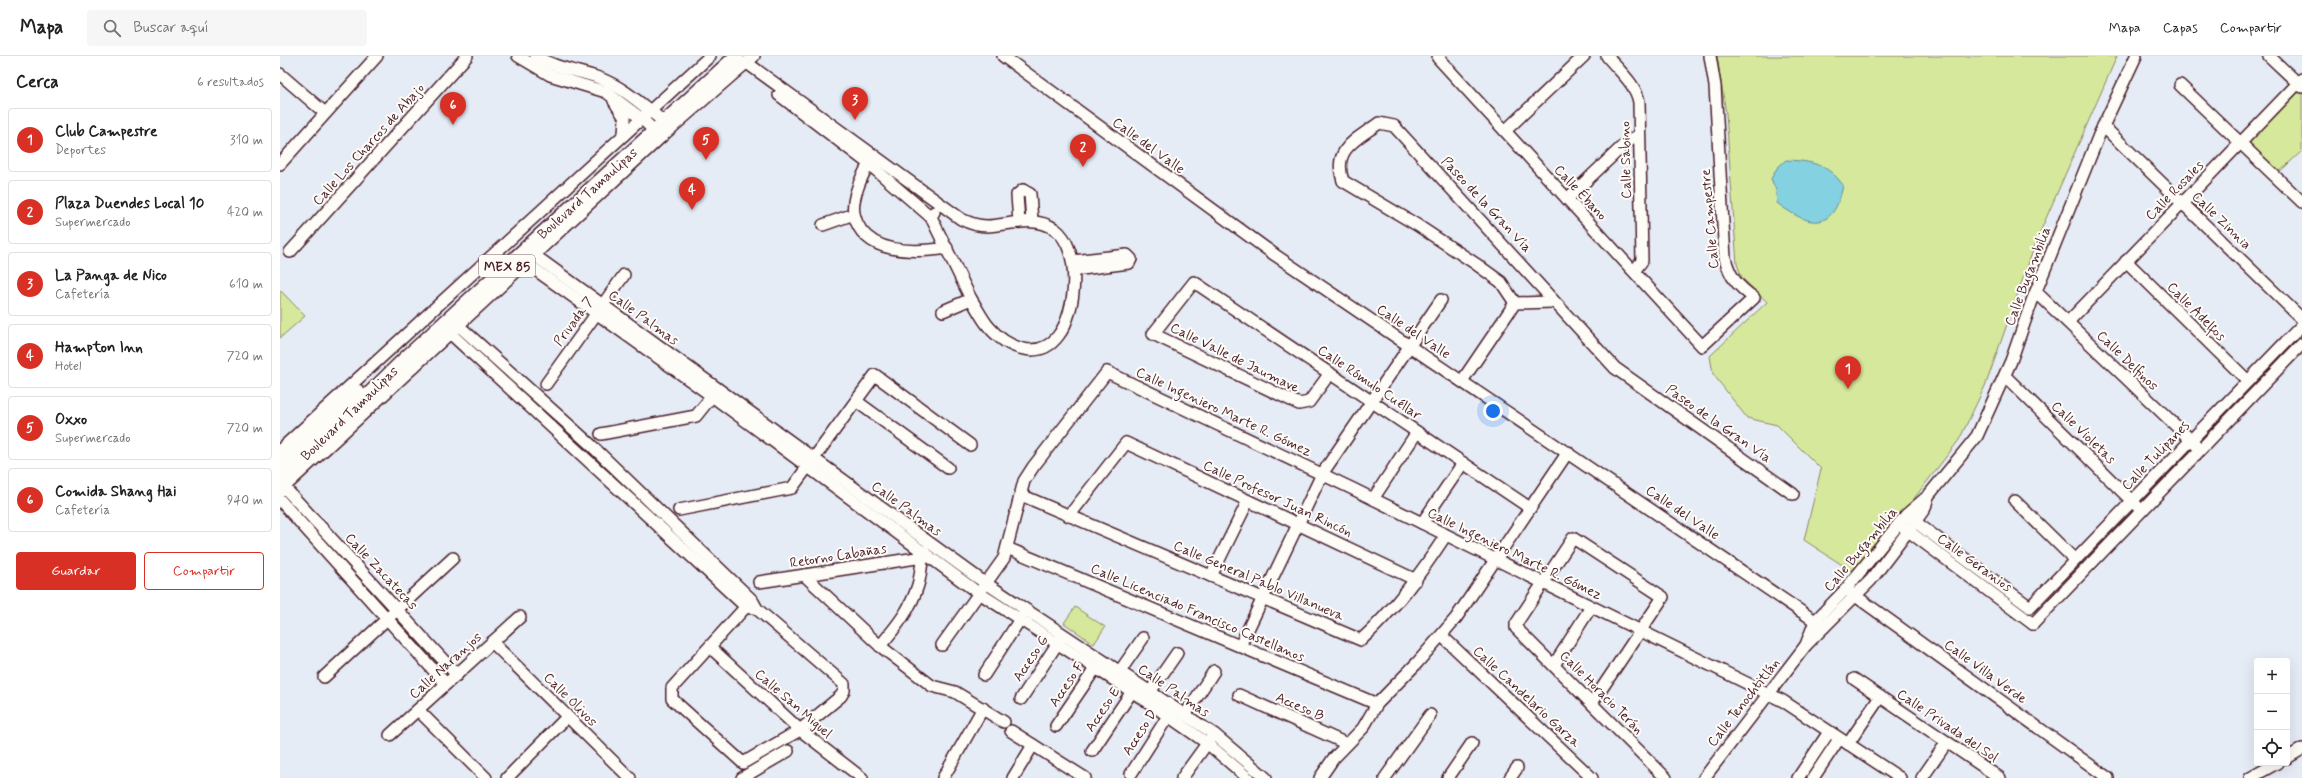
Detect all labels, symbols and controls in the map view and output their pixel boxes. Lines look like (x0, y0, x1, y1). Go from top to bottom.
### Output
search box (87, 10, 367, 46)
text: Mapa (20, 15, 63, 40)
icon: search (101, 17, 123, 39)
text: Buscar aquí (133, 18, 209, 38)
text: Mapa (2109, 19, 2141, 37)
text: Capas (2163, 19, 2198, 37)
text: Compartir (2220, 19, 2282, 37)
text: Cerca (16, 71, 59, 93)
text: 6 resultados (197, 74, 264, 91)
street label: Calle Los Charcos de Abajo (309, 80, 429, 210)
pin: 3 (842, 87, 868, 120)
pin: 6 (440, 92, 466, 125)
street label: Calle del Valle (1109, 113, 1188, 178)
street label: Calle Sabino (1616, 121, 1636, 199)
text: Club Campestre (55, 122, 157, 142)
pin: 5 (693, 127, 719, 160)
text: 1 (27, 132, 33, 149)
text: 310 m (230, 132, 263, 149)
pin: 2 (1070, 134, 1096, 167)
text: Deportes (55, 142, 106, 159)
street label: Boulevard Tamaulipas (534, 144, 642, 244)
street label: Paseo de la Gran Vía (1437, 153, 1535, 256)
street label: Calle Rosales (2142, 157, 2208, 224)
street label: Calle Ébano (1550, 161, 1611, 224)
street label: Calle Campestre (1697, 168, 1723, 270)
pin: 4 (679, 177, 705, 210)
street label: Calle Zinnia (2188, 188, 2255, 254)
text: Plaza Duendes Local 10 (55, 194, 204, 214)
text: 2 (27, 204, 33, 221)
text: 420 m (227, 204, 263, 221)
text: Supermercado (55, 214, 131, 231)
street label: Calle Bugambilia (2001, 224, 2057, 329)
road number: MEX 85 (479, 255, 535, 277)
text: La Panga de Nico (55, 266, 167, 286)
text: 3 (27, 276, 33, 293)
text: 610 m (229, 276, 263, 293)
street label: Calle Adelfos (2162, 278, 2230, 346)
text: Cafetería (55, 286, 110, 303)
street label: Calle Palmas (605, 286, 682, 349)
street label: Privada 7 (550, 293, 598, 350)
street label: Calle del Valle (1373, 300, 1454, 363)
street label: Calle Valle de Jaumave (1167, 319, 1302, 397)
street label: Calle Delfinos (2093, 327, 2162, 395)
text: Hampton Inn (55, 338, 143, 358)
street label: Calle Rómulo Cuéllar (1314, 341, 1425, 425)
text: 4 (26, 348, 34, 365)
text: 720 m (227, 348, 263, 365)
pin: 1 (1835, 356, 1861, 389)
text: Hotel (55, 358, 81, 375)
street label: Boulevard Tamaulipas (297, 363, 402, 465)
street label: Calle Ingeniero Marte R. Gómez (1132, 363, 1315, 463)
street label: Paseo de la Gran Vía (1662, 381, 1775, 467)
street label: Calle Violetas (2047, 397, 2119, 468)
your location (1483, 401, 1503, 421)
text: Oxxo (55, 410, 87, 430)
street label: Calle Tulipanes (2118, 417, 2194, 494)
text: 5 (26, 420, 34, 437)
text: 720 m (227, 420, 263, 437)
text: Supermercado (55, 430, 131, 447)
street label: Calle Profesor Juan Rincón (1200, 456, 1355, 541)
street label: Calle Palmas (868, 477, 945, 540)
street label: Calle del Valle (1642, 481, 1723, 544)
text: Comida Shang Hai (55, 482, 176, 502)
text: 6 (27, 492, 33, 509)
text: 940 m (227, 492, 263, 509)
text: Cafetería (55, 502, 110, 519)
street label: Calle Ingeniero Marte R. Gómez (1423, 504, 1605, 606)
street label: Calle Bugambilia (1820, 504, 1903, 597)
street label: Calle Zacatecas (341, 529, 422, 614)
street label: Calle Geranios (1933, 530, 2016, 596)
street label: Calle General Pablo Villanueva (1171, 537, 1347, 625)
street label: Retorno Cabañas (788, 539, 888, 573)
button: Guardar (16, 552, 136, 590)
button: Compartir (144, 552, 264, 590)
street label: Calle Licenciado Francisco Castellanos (1088, 560, 1307, 666)
street label: Calle Naranjos (406, 628, 486, 703)
street label: Acceso G (1009, 632, 1053, 685)
street label: Calle Villa Verde (1940, 636, 2031, 708)
street label: Calle Candelario Garza (1469, 642, 1584, 752)
street label: Calle Horacio Terán (1556, 647, 1647, 738)
street label: Calle Tenochtitlán (1704, 655, 1784, 751)
map controls (2254, 658, 2290, 766)
button: + (2254, 658, 2290, 694)
street label: Acceso F (1045, 659, 1088, 710)
street label: Calle Palmas (1134, 660, 1213, 721)
street label: Calle San Miguel (751, 665, 836, 742)
street label: Calle Olivos (539, 669, 601, 731)
street label: Acceso E (1081, 684, 1124, 736)
street label: Calle Privada del Sol (1893, 685, 2002, 766)
street label: Acceso B (1273, 688, 1327, 726)
button: − (2254, 694, 2290, 730)
street label: Acceso D (1118, 706, 1161, 759)
button: locate (2254, 730, 2290, 766)

